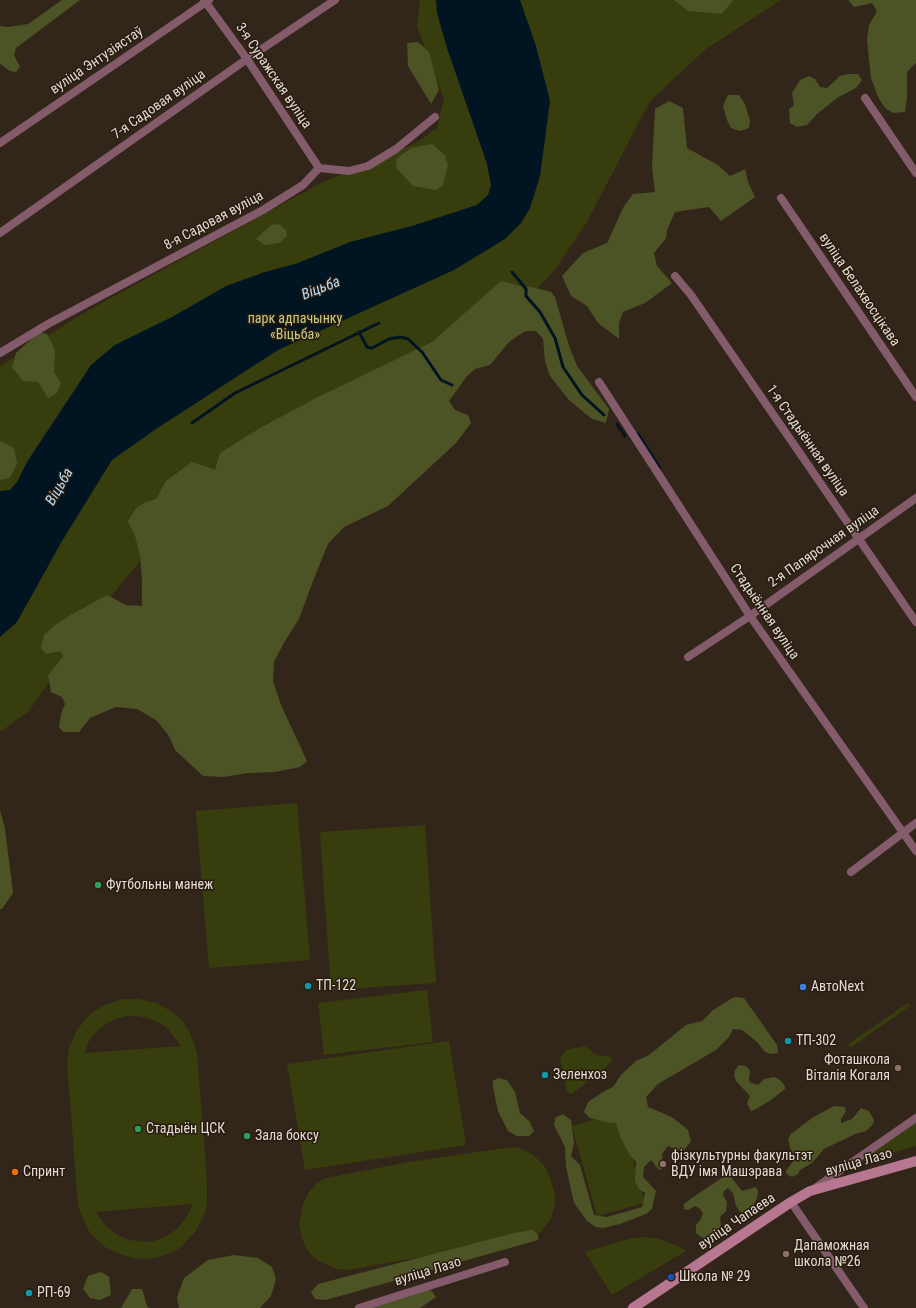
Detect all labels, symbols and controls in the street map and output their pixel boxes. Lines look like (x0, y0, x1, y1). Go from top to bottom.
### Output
street label: 3-я Суражская вуліца (231, 20, 315, 132)
street label: вуліца Энтузіястаў (47, 24, 147, 98)
street label: 7-я Садовая вуліца (109, 67, 209, 143)
street label: 8-я Садовая вуліца (161, 188, 267, 254)
street label: вуліца Белахвосцікава (815, 230, 903, 350)
water label: Віцьба (299, 273, 343, 305)
park label: парк адпачынку «Віцьба» (248, 311, 342, 344)
street label: 1-я Стадыённая вуліца (762, 382, 852, 500)
water label: Віцьба (42, 465, 78, 509)
street label: 2-я Папярочная вуліца (766, 503, 882, 591)
street label: Стадыённая вуліца (726, 561, 802, 663)
place label: Футбольны манеж (106, 877, 213, 893)
marker: Футбольны манеж (93, 880, 103, 890)
place label: ТП-122 (316, 978, 356, 994)
place label: АвтоNext (811, 979, 864, 995)
marker: ТП-122 (303, 981, 313, 991)
marker: АвтоNext (798, 982, 808, 992)
place label: ТП-302 (796, 1033, 836, 1049)
marker: ТП-302 (783, 1036, 793, 1046)
place label: Фоташкола Віталія Когаля (806, 1052, 890, 1084)
marker: Фоташкола Віталія Когаля (893, 1063, 903, 1073)
place label: Зеленхоз (553, 1067, 607, 1083)
marker: Зеленхоз (540, 1070, 550, 1080)
place label: Стадыён ЦСК (146, 1121, 225, 1137)
marker: Стадыён ЦСК (133, 1124, 143, 1134)
place label: Зала боксу (255, 1128, 319, 1144)
marker: Зала боксу (242, 1131, 252, 1141)
street label: вуліца Лазо (824, 1145, 894, 1181)
place label: фізкультурны факультэт ВДУ імя Машэрава (671, 1148, 813, 1180)
marker: фізкультурны факультэт ВДУ імя Машэрава (658, 1159, 668, 1169)
place label: Спринт (23, 1164, 65, 1180)
marker: Спринт (10, 1167, 20, 1177)
street label: вуліца Чапаева (695, 1190, 779, 1254)
place label: Дапаможная школа №26 (794, 1238, 870, 1270)
marker: Дапаможная школа №26 (781, 1249, 791, 1259)
street label: вуліца Лазо (393, 1254, 463, 1290)
place label: Школа № 29 (679, 1269, 750, 1285)
marker: Школа № 29 (666, 1272, 676, 1282)
place label: РП-69 (37, 1285, 71, 1301)
marker: РП-69 (24, 1288, 34, 1298)

